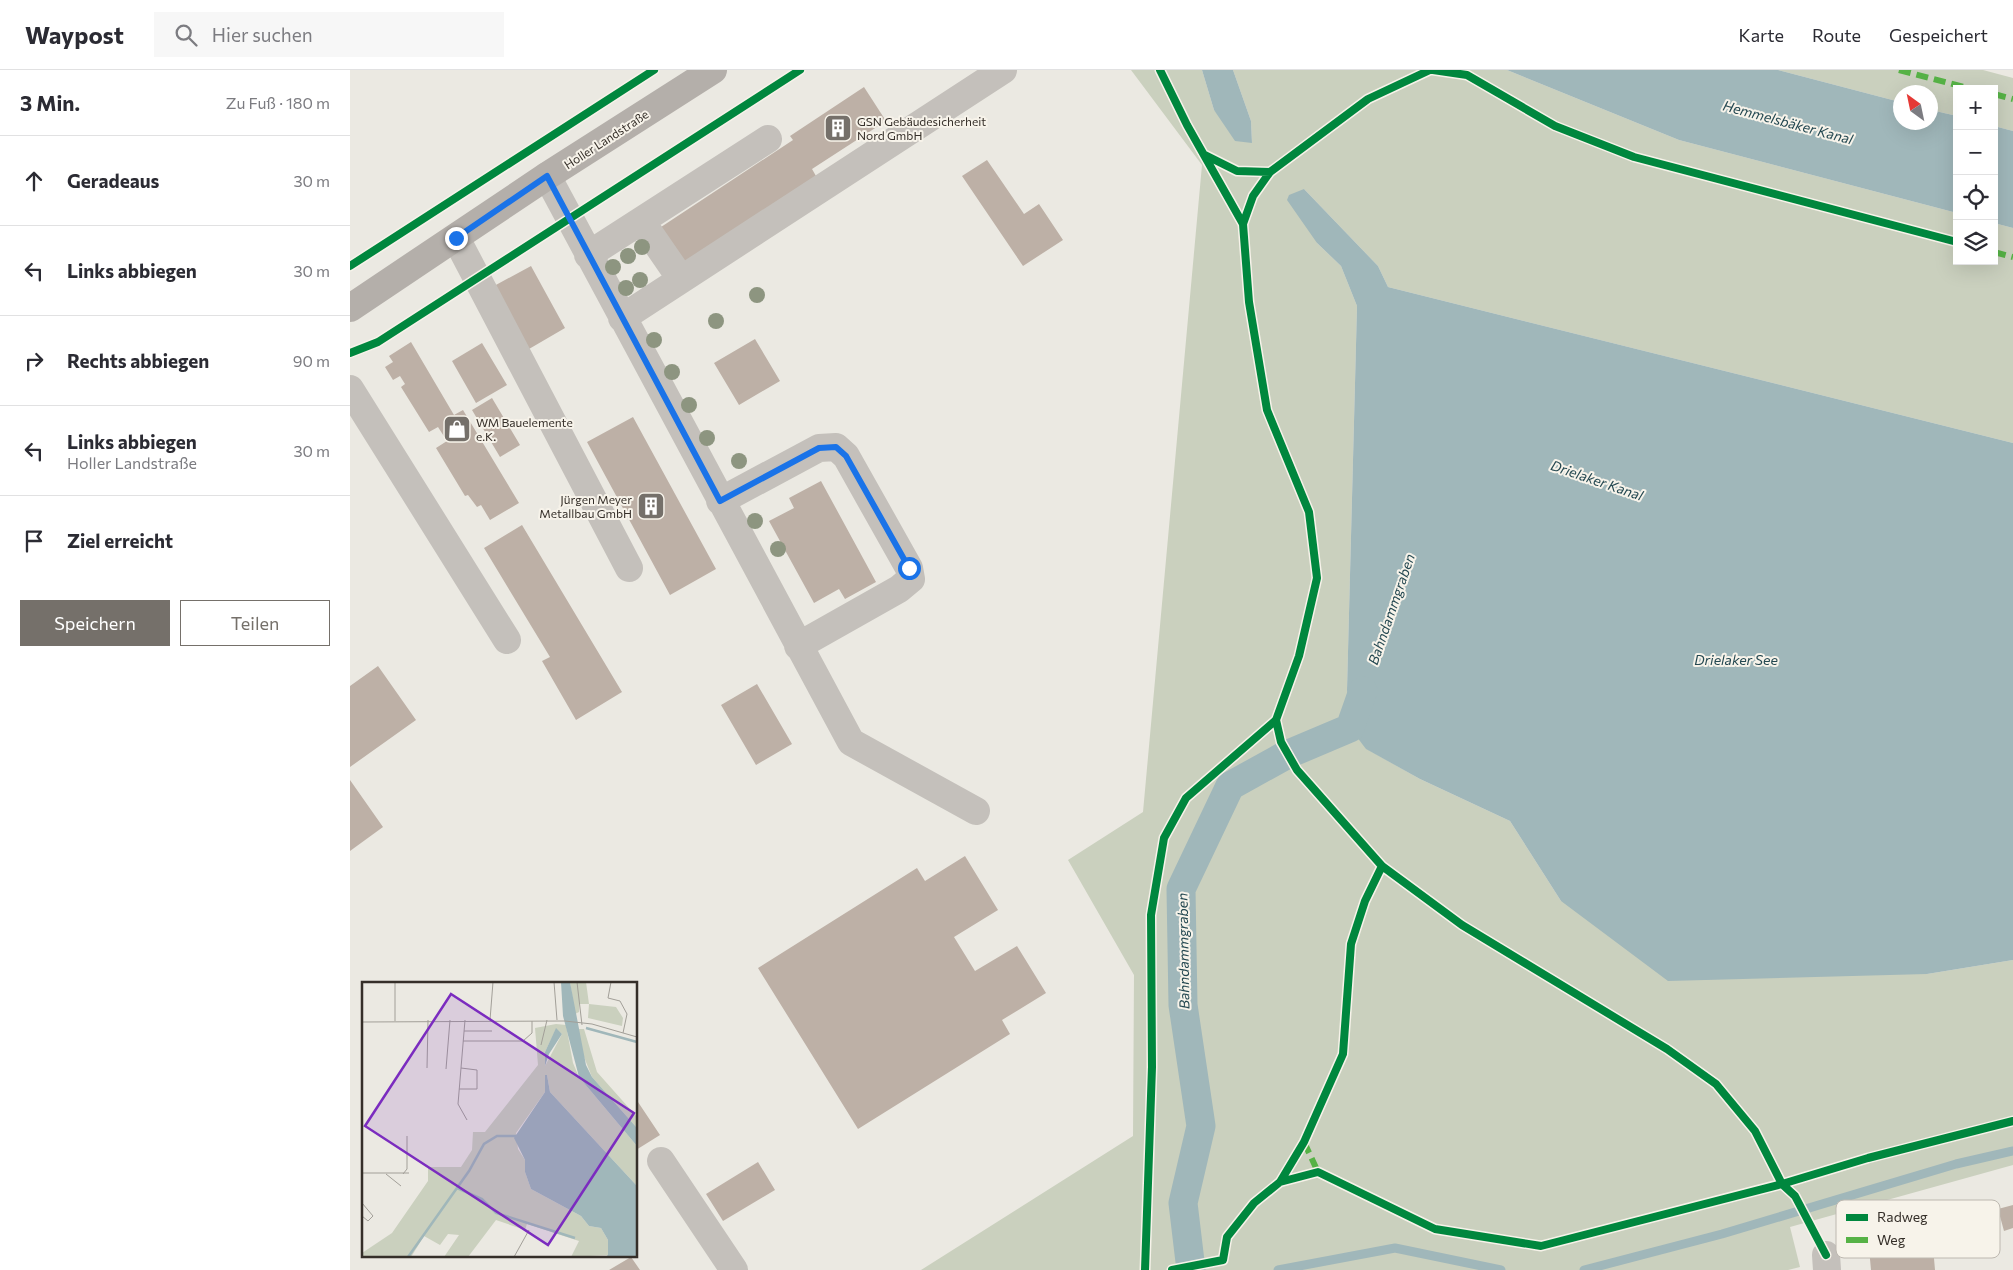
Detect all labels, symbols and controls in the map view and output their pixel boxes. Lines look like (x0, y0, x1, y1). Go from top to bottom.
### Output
search box (154, 12, 504, 57)
text: Waypost (25, 20, 124, 49)
icon: search (172, 21, 200, 49)
text: Hier suchen (212, 23, 313, 46)
text: Karte (1739, 24, 1784, 46)
text: Route (1812, 24, 1861, 46)
text: Gespeichert (1889, 24, 1988, 46)
north arrow (1893, 85, 1938, 130)
map controls (1953, 85, 1998, 265)
button: + (1953, 85, 1998, 130)
text: 3 Min. (20, 90, 80, 115)
text: Zu Fuß · 180 m (226, 93, 330, 112)
water label: Hemmelsbäker Kanal (1721, 96, 1855, 148)
street label: Holler Landstraße (561, 107, 651, 171)
building icon: GSN Gebäudesicherheit Nord GmbH (823, 113, 853, 143)
place label: GSN Gebäudesicherheit Nord GmbH (857, 114, 986, 142)
button: − (1953, 130, 1998, 175)
icon: ahead (20, 167, 48, 195)
text: Geradeaus (67, 169, 159, 192)
text: 30 m (293, 171, 330, 190)
button: locate (1953, 175, 1998, 220)
button: layers (1953, 220, 1998, 265)
route end (445, 227, 468, 250)
icon: left (20, 257, 48, 285)
text: Links abbiegen (67, 259, 197, 282)
text: 30 m (293, 261, 330, 280)
icon: right (20, 347, 48, 375)
text: Rechts abbiegen (67, 349, 209, 372)
text: 90 m (293, 351, 330, 370)
shop icon: WM Bauelemente e.K. (442, 414, 472, 444)
place label: WM Bauelemente e.K. (476, 415, 573, 443)
text: Links abbiegen (67, 430, 197, 453)
icon: left (20, 437, 48, 465)
text: 30 m (293, 441, 330, 460)
text: Holler Landstraße (67, 453, 197, 472)
water label: Drielaker Kanal (1549, 456, 1646, 504)
building icon: Jürgen Meyer Metallbau GmbH (636, 491, 666, 521)
place label: Jürgen Meyer Metallbau GmbH (539, 492, 632, 520)
icon: arrive (20, 527, 48, 555)
text: Ziel erreicht (67, 529, 173, 552)
water label: Bahndammgraben (1364, 551, 1418, 667)
route start (898, 557, 921, 580)
button: Speichern (20, 600, 170, 646)
button: Teilen (180, 600, 330, 646)
water label: Drielaker See (1694, 651, 1778, 668)
water label: Bahndammgraben (1173, 893, 1193, 1009)
inset map (362, 982, 638, 1258)
legend (1836, 1200, 2000, 1258)
text: Radweg (1877, 1208, 1928, 1225)
text: Weg (1877, 1231, 1906, 1248)

